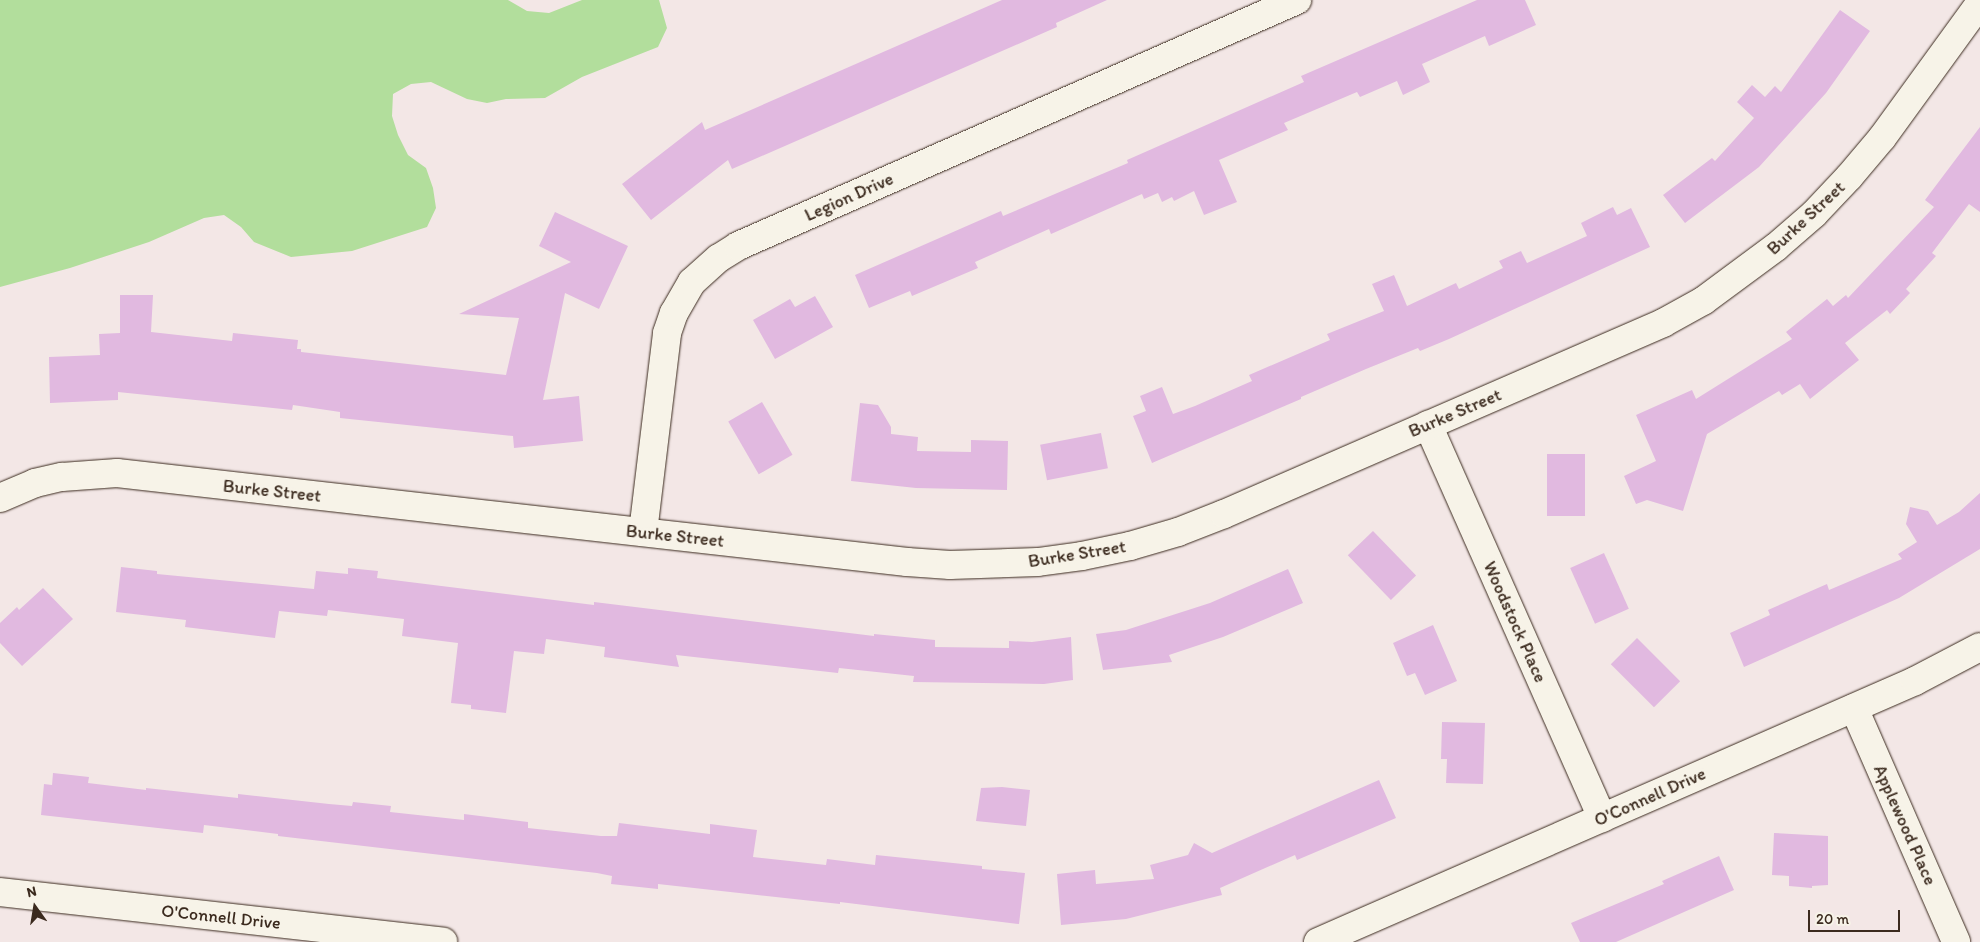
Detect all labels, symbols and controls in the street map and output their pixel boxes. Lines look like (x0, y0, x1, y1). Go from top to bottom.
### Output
street label: Legion Drive (801, 168, 897, 226)
street label: Burke Street (1763, 177, 1849, 259)
street label: Burke Street (1406, 384, 1504, 442)
street label: Burke Street (222, 475, 322, 507)
street label: Burke Street (625, 520, 725, 552)
street label: Burke Street (1027, 536, 1127, 572)
street label: Woodstock Place (1479, 558, 1551, 686)
street label: Applewood Place (1869, 762, 1941, 888)
street label: O'Connell Drive (1591, 763, 1709, 831)
north arrow (10, 882, 60, 932)
text: N (25, 883, 38, 901)
street label: O'Connell Drive (160, 900, 282, 934)
scale bar (1810, 900, 1902, 932)
text: 20 m (1816, 910, 1849, 928)

